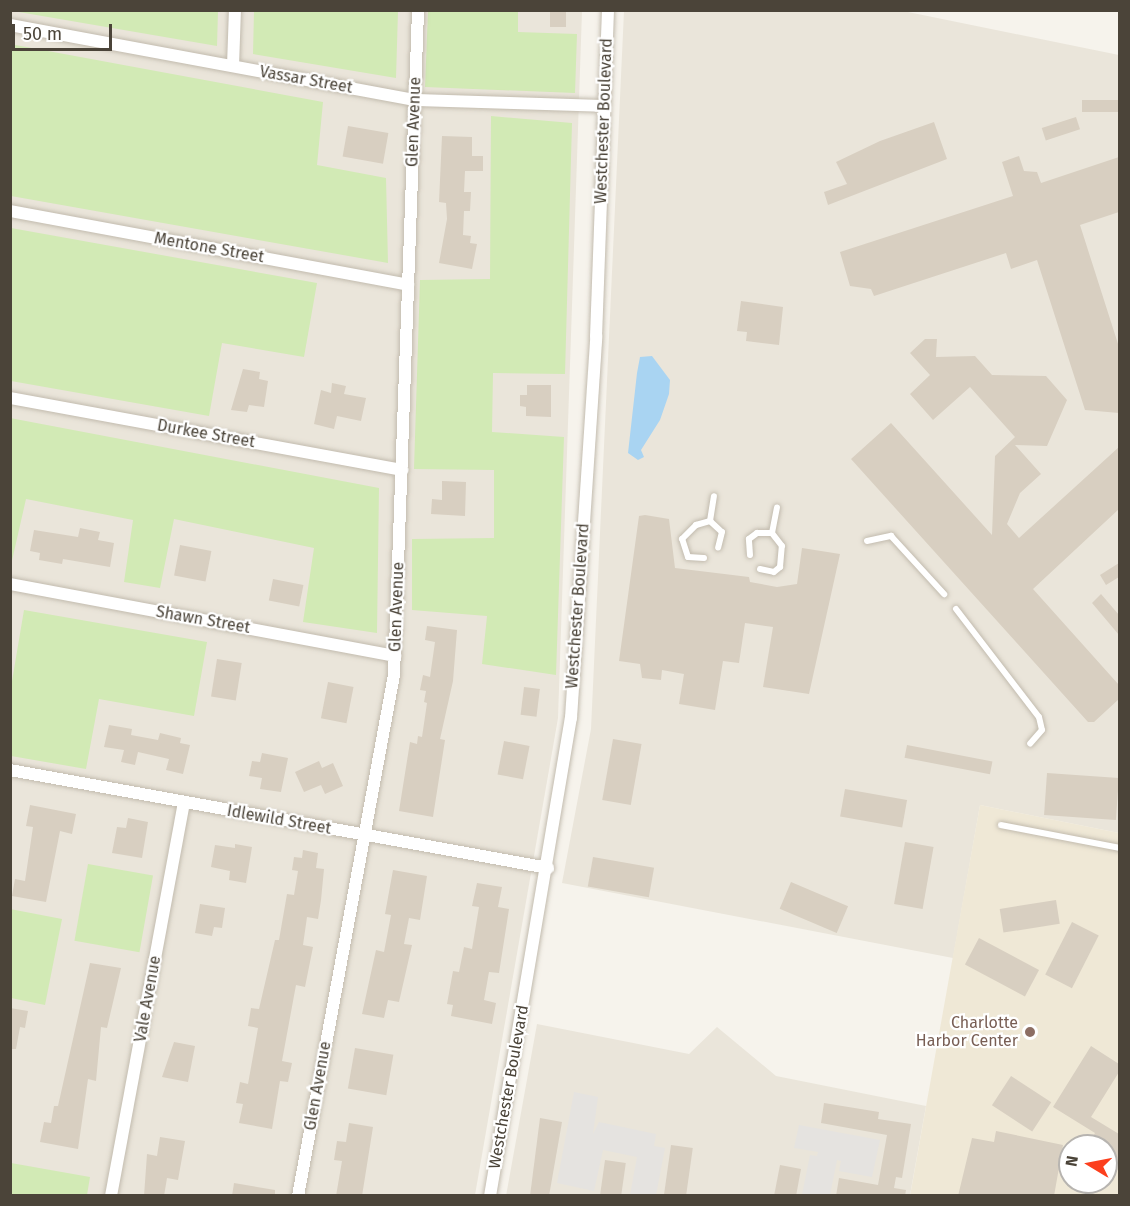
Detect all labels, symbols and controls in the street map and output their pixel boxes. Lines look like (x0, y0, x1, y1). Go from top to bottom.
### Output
scale bar (15, 12, 116, 50)
text: 50 m (23, 23, 62, 45)
street label: Westchester Boulevard (592, 38, 616, 204)
street label: Vassar Street (258, 62, 354, 98)
street label: Glen Avenue (403, 77, 425, 167)
street label: Mentone Street (153, 229, 265, 267)
street label: Durkee Street (156, 416, 256, 452)
street label: Westchester Boulevard (563, 523, 593, 689)
street label: Glen Avenue (386, 562, 408, 652)
street label: Shawn Street (154, 602, 252, 638)
street label: Idlewild Street (225, 801, 333, 839)
street label: Vale Avenue (131, 954, 165, 1044)
street label: Westchester Boulevard (485, 1004, 533, 1170)
place label: Charlotte Harbor Center (916, 1013, 1018, 1051)
marker: Charlotte Harbor Center (1023, 1025, 1037, 1039)
street label: Glen Avenue (301, 1040, 335, 1132)
north arrow (1058, 1134, 1118, 1194)
text: N (1061, 1154, 1082, 1168)

